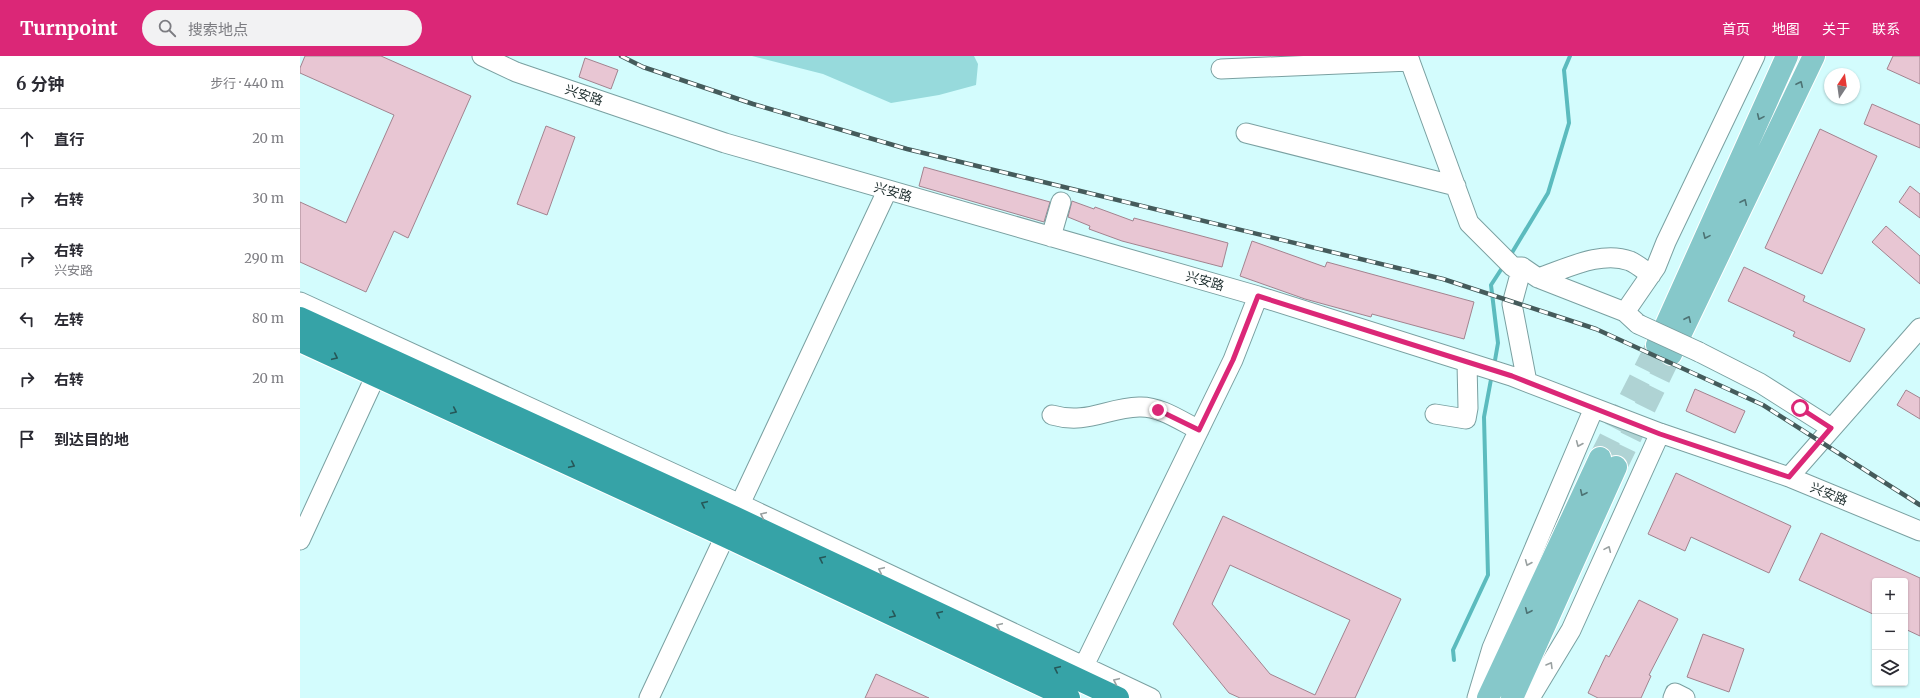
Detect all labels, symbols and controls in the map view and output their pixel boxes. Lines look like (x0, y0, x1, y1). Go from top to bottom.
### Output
search box (142, 10, 422, 46)
text: Turnpoint (20, 16, 118, 40)
icon: search (156, 17, 178, 39)
text: 搜索地点 (188, 20, 248, 39)
text: 首页 (1722, 20, 1750, 38)
text: 地图 (1772, 20, 1800, 38)
text: 关于 (1822, 20, 1850, 38)
text: 联系 (1872, 20, 1900, 38)
north arrow (1824, 68, 1860, 104)
text: 6 分钟 (16, 73, 64, 95)
text: 步行 · 440 m (210, 75, 284, 92)
street label: 兴安路 (563, 81, 605, 109)
one-way arrow (1795, 81, 1803, 89)
one-way arrow (1757, 113, 1765, 120)
icon: ahead (16, 128, 38, 150)
text: 直行 (54, 130, 84, 149)
text: 20 m (252, 130, 284, 147)
street label: 兴安路 (872, 178, 914, 206)
icon: right (16, 188, 38, 210)
text: 右转 (54, 190, 84, 209)
text: 30 m (252, 190, 284, 207)
one-way arrow (1739, 199, 1747, 206)
one-way arrow (1703, 232, 1711, 239)
text: 右转 (54, 241, 84, 260)
icon: right (16, 248, 38, 270)
text: 290 m (244, 250, 284, 267)
text: 兴安路 (54, 262, 93, 279)
street label: 兴安路 (1184, 267, 1226, 295)
icon: left (16, 308, 38, 330)
text: 左转 (54, 310, 84, 329)
text: 80 m (252, 310, 284, 327)
one-way arrow (1683, 316, 1691, 324)
one-way arrow (331, 352, 339, 360)
icon: right (16, 368, 38, 390)
text: 右转 (54, 370, 84, 389)
text: 20 m (252, 370, 284, 387)
route start (1791, 399, 1809, 417)
route end (1149, 401, 1167, 419)
one-way arrow (449, 406, 457, 414)
icon: arrive (16, 428, 38, 450)
text: 到达目的地 (54, 430, 129, 449)
one-way arrow (1576, 439, 1584, 447)
one-way arrow (568, 461, 575, 469)
street label: 兴安路 (1808, 479, 1850, 509)
one-way arrow (1580, 489, 1588, 496)
one-way arrow (701, 500, 708, 508)
one-way arrow (760, 512, 768, 520)
one-way arrow (1603, 545, 1611, 553)
one-way arrow (818, 556, 826, 564)
one-way arrow (1525, 559, 1533, 567)
one-way arrow (878, 567, 885, 575)
map controls (1872, 578, 1908, 686)
button: + (1872, 578, 1908, 614)
one-way arrow (1525, 607, 1533, 614)
one-way arrow (888, 610, 896, 618)
one-way arrow (936, 611, 944, 619)
button: − (1872, 614, 1908, 650)
one-way arrow (995, 622, 1002, 630)
button: layers (1872, 650, 1908, 686)
one-way arrow (1546, 662, 1553, 669)
one-way arrow (1054, 666, 1061, 674)
one-way arrow (1113, 678, 1120, 686)

